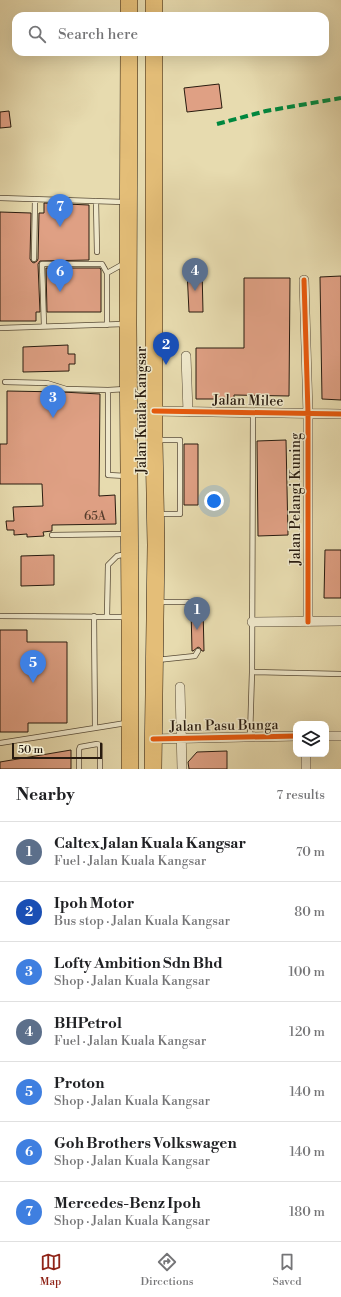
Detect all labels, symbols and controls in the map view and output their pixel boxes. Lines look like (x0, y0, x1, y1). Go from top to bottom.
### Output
search box (12, 12, 329, 56)
icon: search (26, 23, 48, 45)
text: Search here (58, 25, 138, 44)
pin: 7 (47, 194, 73, 227)
pin: 4 (182, 258, 208, 291)
pin: 6 (47, 259, 73, 292)
pin: 2 (153, 332, 179, 365)
street label: Jalan Kuala Kangsar (133, 346, 151, 475)
pin: 3 (40, 385, 66, 418)
street label: Jalan Milee (211, 391, 284, 411)
street label: Jalan Pelangi Kuning (287, 432, 305, 566)
your location (204, 491, 224, 511)
house number: 65A (84, 509, 107, 524)
pin: 1 (184, 597, 210, 630)
pin: 5 (20, 650, 46, 683)
street label: Jalan Pasu Bunga (168, 716, 280, 736)
map controls (293, 721, 329, 757)
button: layers (293, 721, 329, 757)
scale bar (12, 741, 102, 760)
text: 50 m (18, 743, 43, 757)
text: Nearby (16, 784, 75, 806)
text: 7 results (276, 787, 325, 803)
text: Caltex Jalan Kuala Kangsar (54, 834, 246, 853)
text: 1 (26, 844, 32, 860)
text: 70 m (296, 844, 325, 860)
text: Fuel · Jalan Kuala Kangsar (54, 853, 206, 869)
text: Ipoh Motor (54, 894, 134, 913)
text: 2 (25, 904, 33, 920)
text: 80 m (294, 904, 325, 920)
text: Bus stop · Jalan Kuala Kangsar (54, 913, 230, 929)
text: Lofty Ambition Sdn Bhd (54, 954, 223, 973)
text: 3 (25, 964, 33, 980)
text: 100 m (289, 964, 325, 980)
text: Shop · Jalan Kuala Kangsar (54, 973, 210, 989)
text: BHPetrol (54, 1014, 122, 1033)
text: 4 (25, 1024, 33, 1040)
text: 120 m (289, 1024, 325, 1040)
text: Fuel · Jalan Kuala Kangsar (54, 1033, 206, 1049)
text: Proton (54, 1074, 104, 1093)
text: 5 (25, 1084, 33, 1100)
text: 140 m (289, 1084, 325, 1100)
text: Shop · Jalan Kuala Kangsar (54, 1093, 210, 1109)
text: Goh Brothers Volkswagen (54, 1134, 237, 1153)
text: 6 (25, 1144, 33, 1160)
text: 140 m (289, 1144, 325, 1160)
text: Shop · Jalan Kuala Kangsar (54, 1153, 210, 1169)
text: Mercedes-Benz Ipoh (54, 1194, 201, 1213)
text: 7 (25, 1204, 33, 1220)
text: 180 m (289, 1204, 325, 1220)
text: Shop · Jalan Kuala Kangsar (54, 1213, 210, 1229)
tab: Map (40, 1251, 62, 1289)
tab: Directions (141, 1251, 194, 1289)
tab: Saved (273, 1251, 301, 1289)

